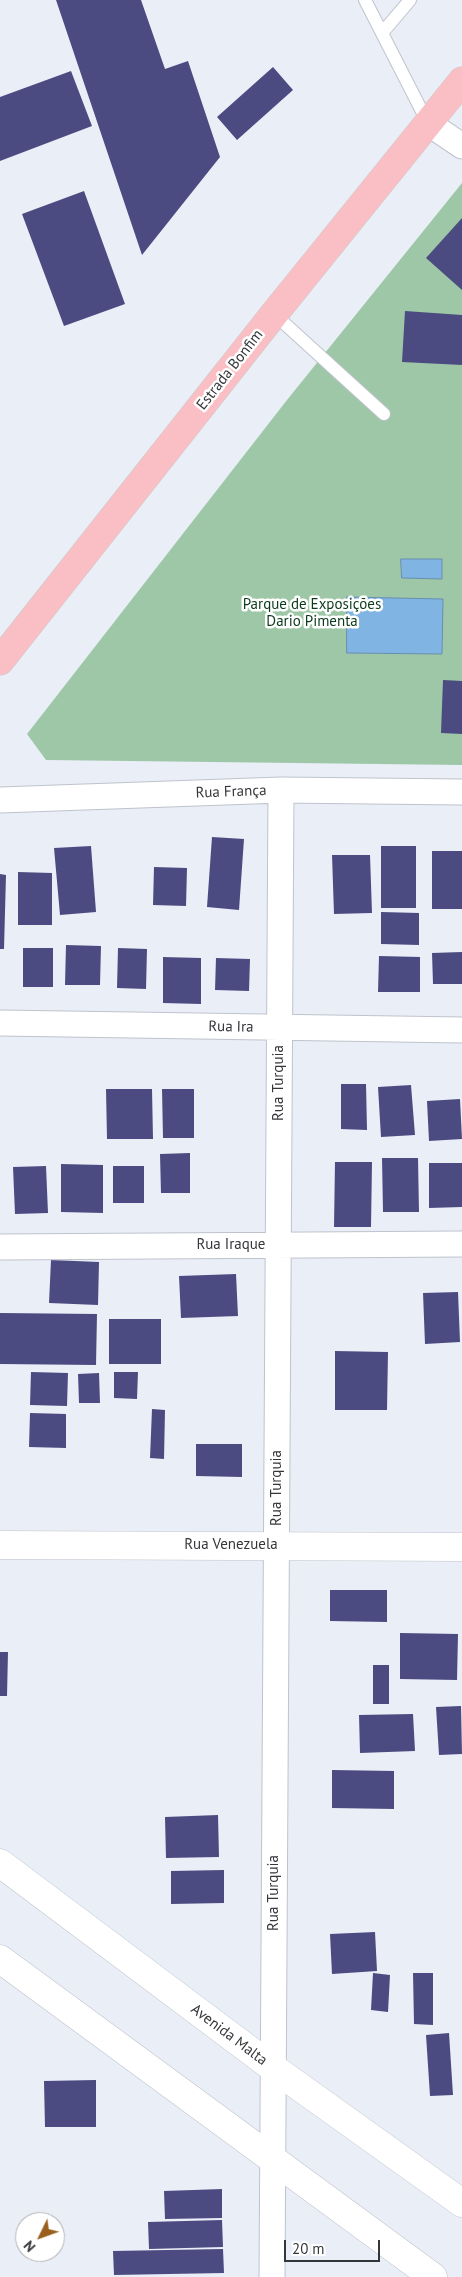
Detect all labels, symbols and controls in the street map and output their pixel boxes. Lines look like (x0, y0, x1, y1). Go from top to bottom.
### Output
street label: Estrada Bonfim (193, 326, 267, 414)
park label: Parque de Exposições Dario Pimenta (243, 596, 381, 631)
street label: Rua França (195, 782, 267, 802)
street label: Rua Ira (208, 1018, 254, 1036)
street label: Rua Turquia (270, 1045, 288, 1121)
street label: Rua Iraque (197, 1236, 265, 1254)
street label: Rua Turquia (268, 1450, 286, 1526)
street label: Rua Venezuela (184, 1536, 278, 1554)
street label: Rua Turquia (265, 1855, 283, 1931)
street label: Avenida Malta (187, 2000, 271, 2070)
north arrow (15, 2212, 65, 2262)
scale bar (287, 2230, 383, 2262)
text: N (20, 2237, 39, 2256)
text: 20 m (292, 2239, 325, 2258)

